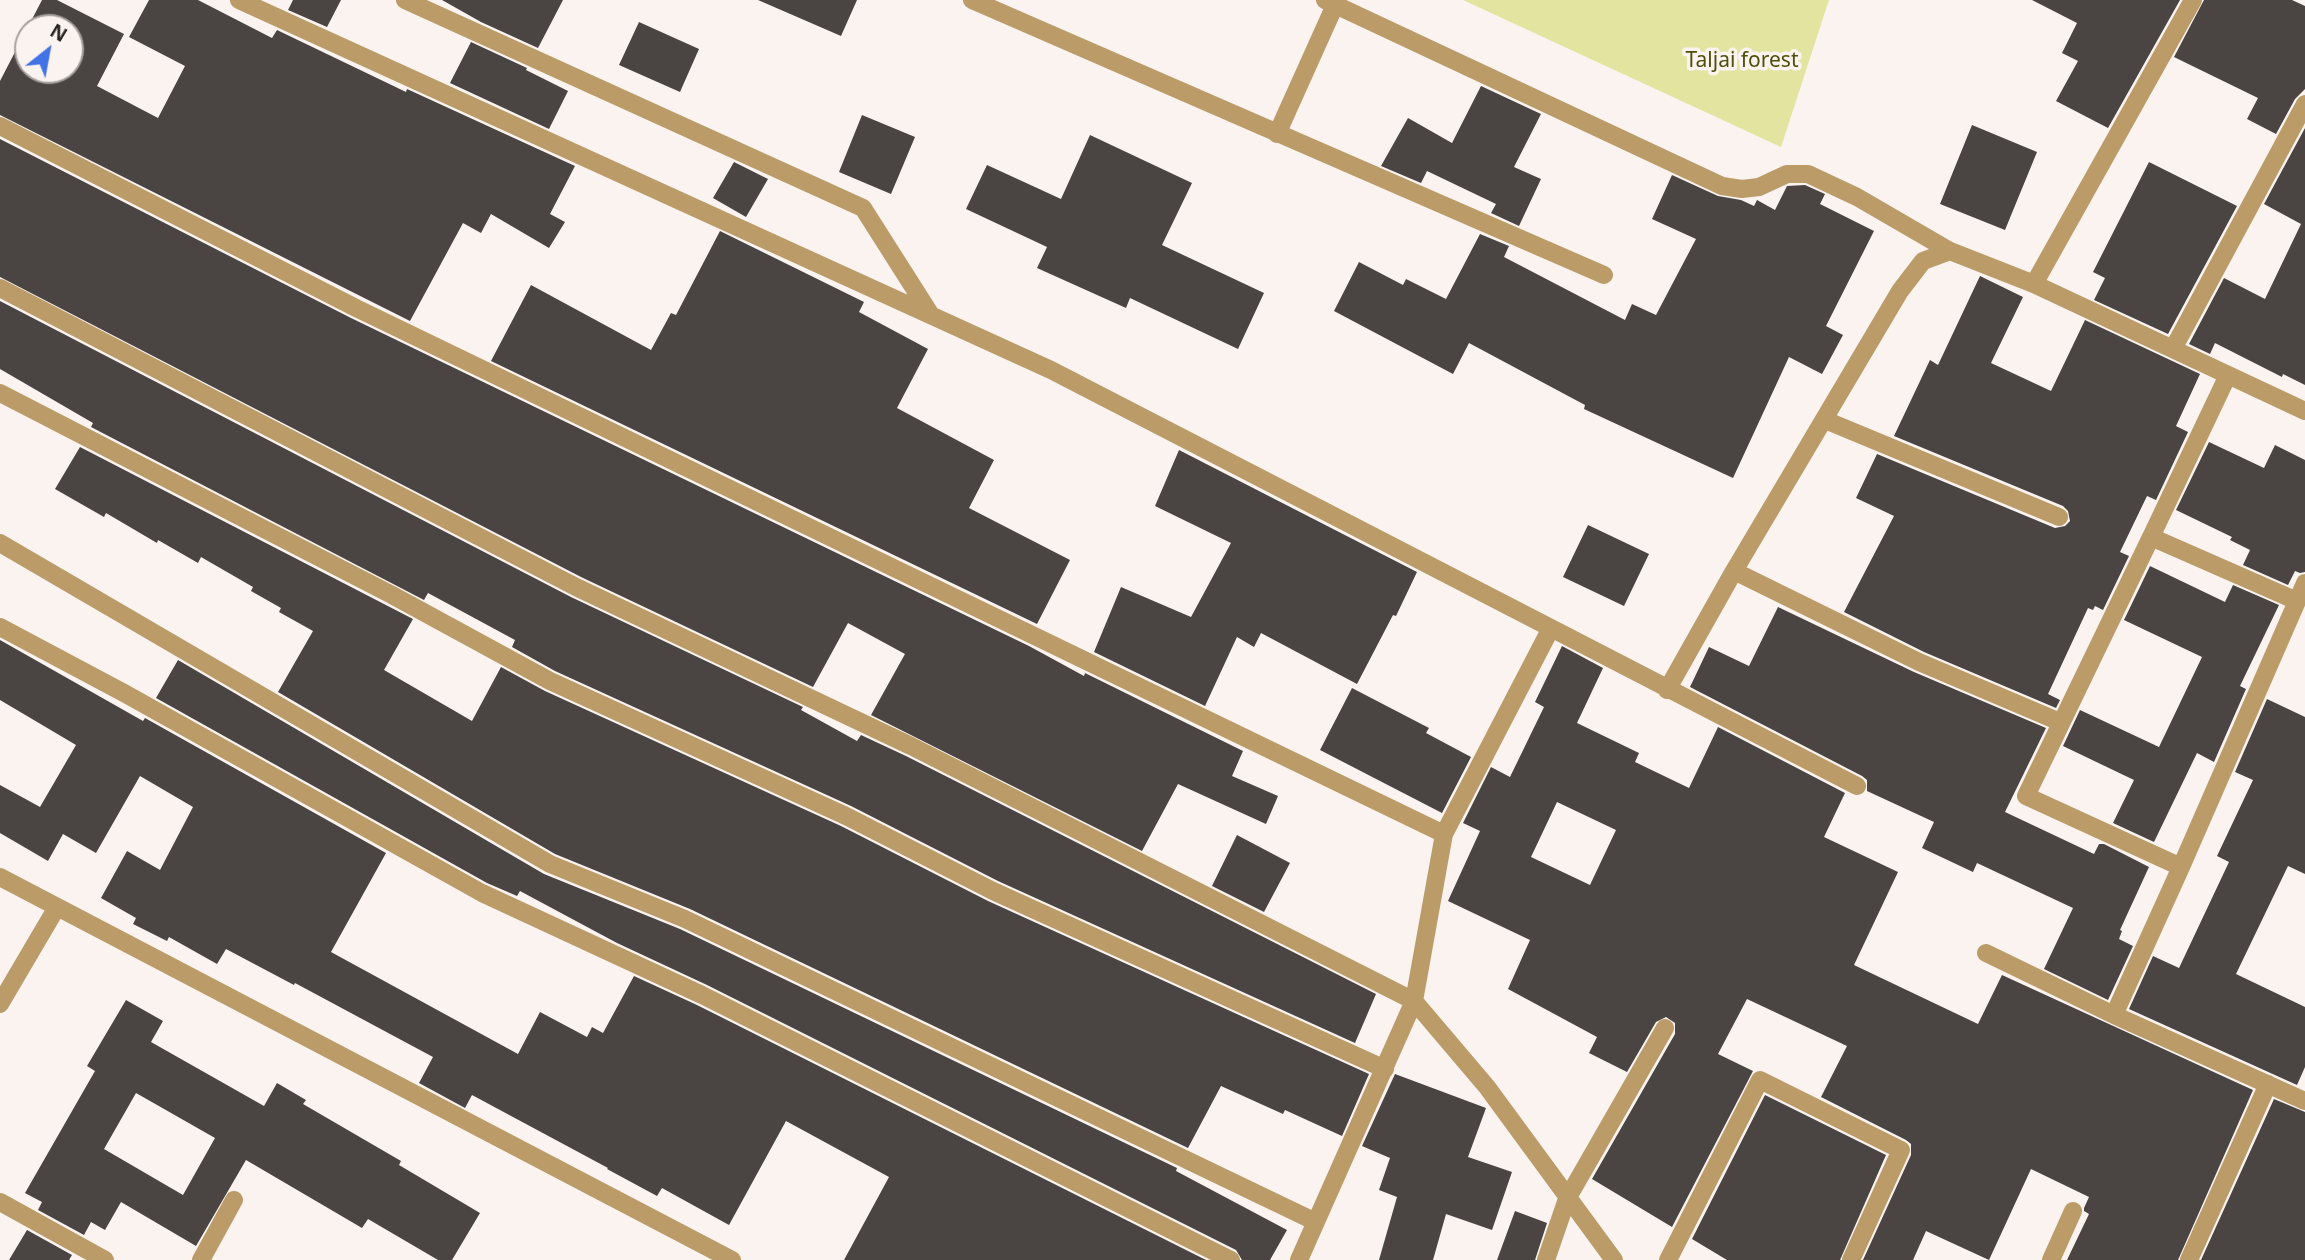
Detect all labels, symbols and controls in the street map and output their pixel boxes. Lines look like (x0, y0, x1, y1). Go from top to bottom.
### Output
north arrow (14, 14, 84, 84)
text: N (45, 18, 72, 48)
park label: Taljai forest (1686, 48, 1798, 74)

